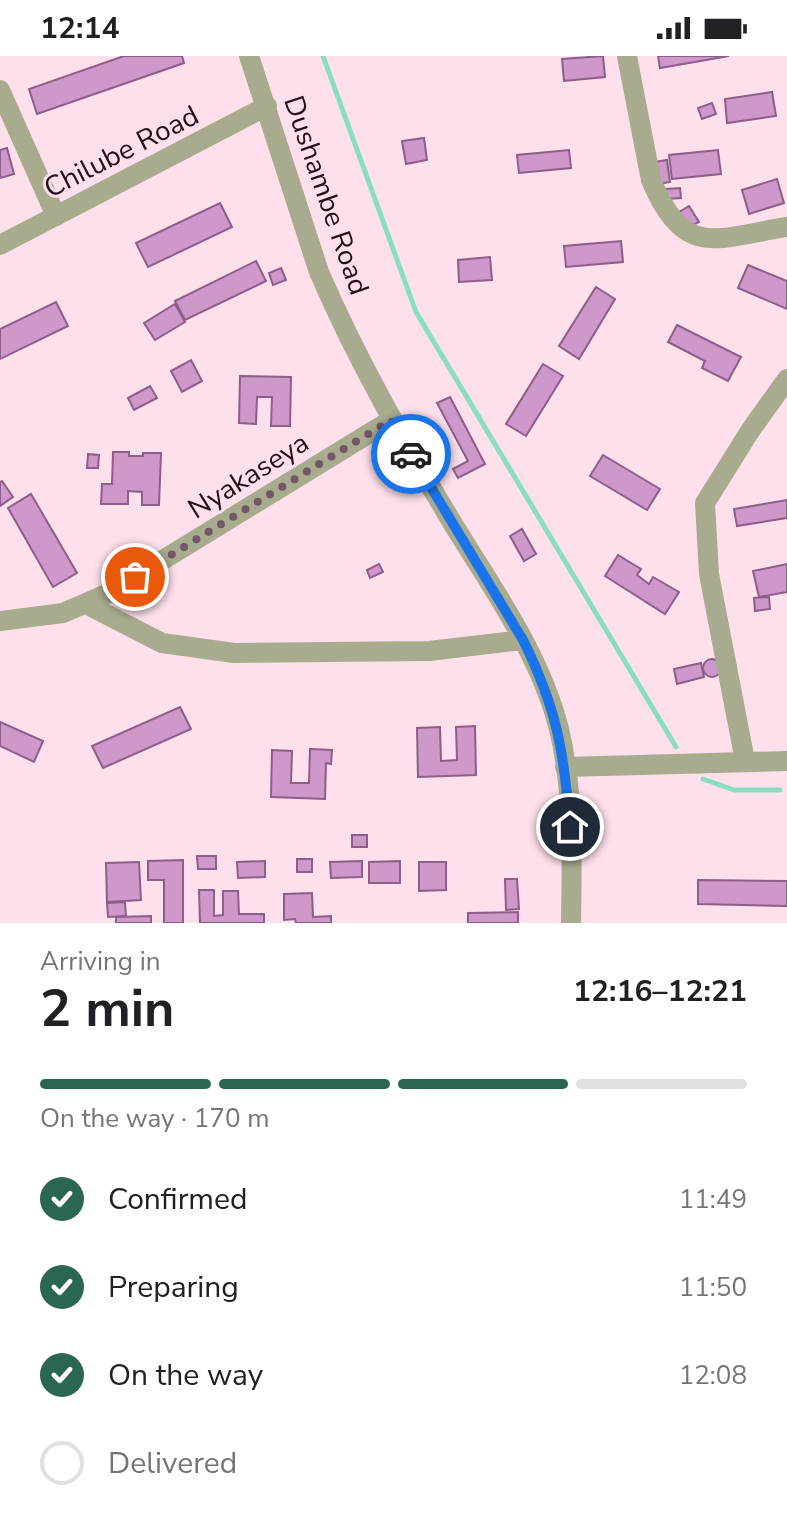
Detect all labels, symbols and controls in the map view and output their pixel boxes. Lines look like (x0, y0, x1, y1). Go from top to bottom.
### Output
text: 12:14 (40, 8, 119, 49)
street label: Dushambe Road (274, 91, 378, 300)
street label: Chilube Road (38, 97, 205, 207)
courier (371, 414, 451, 494)
street label: Nyakaseya (181, 424, 316, 528)
icon: car (389, 432, 433, 476)
pin (101, 543, 169, 611)
icon: bag (113, 555, 157, 599)
pin (536, 793, 604, 861)
icon: home (548, 805, 592, 849)
text: Arriving in (40, 944, 161, 979)
text: 12:16–12:21 (573, 971, 747, 1012)
text: 2 min (40, 973, 175, 1044)
text: On the way · 170 m (40, 1101, 269, 1136)
icon: check (40, 1177, 84, 1221)
text: Confirmed (108, 1179, 248, 1220)
text: 11:49 (679, 1182, 747, 1217)
icon: check (40, 1265, 84, 1309)
text: Preparing (108, 1267, 239, 1308)
text: 11:50 (679, 1270, 747, 1305)
icon: check (40, 1353, 84, 1397)
text: On the way (108, 1355, 263, 1396)
text: 12:08 (679, 1358, 747, 1393)
text: Delivered (108, 1443, 237, 1484)

